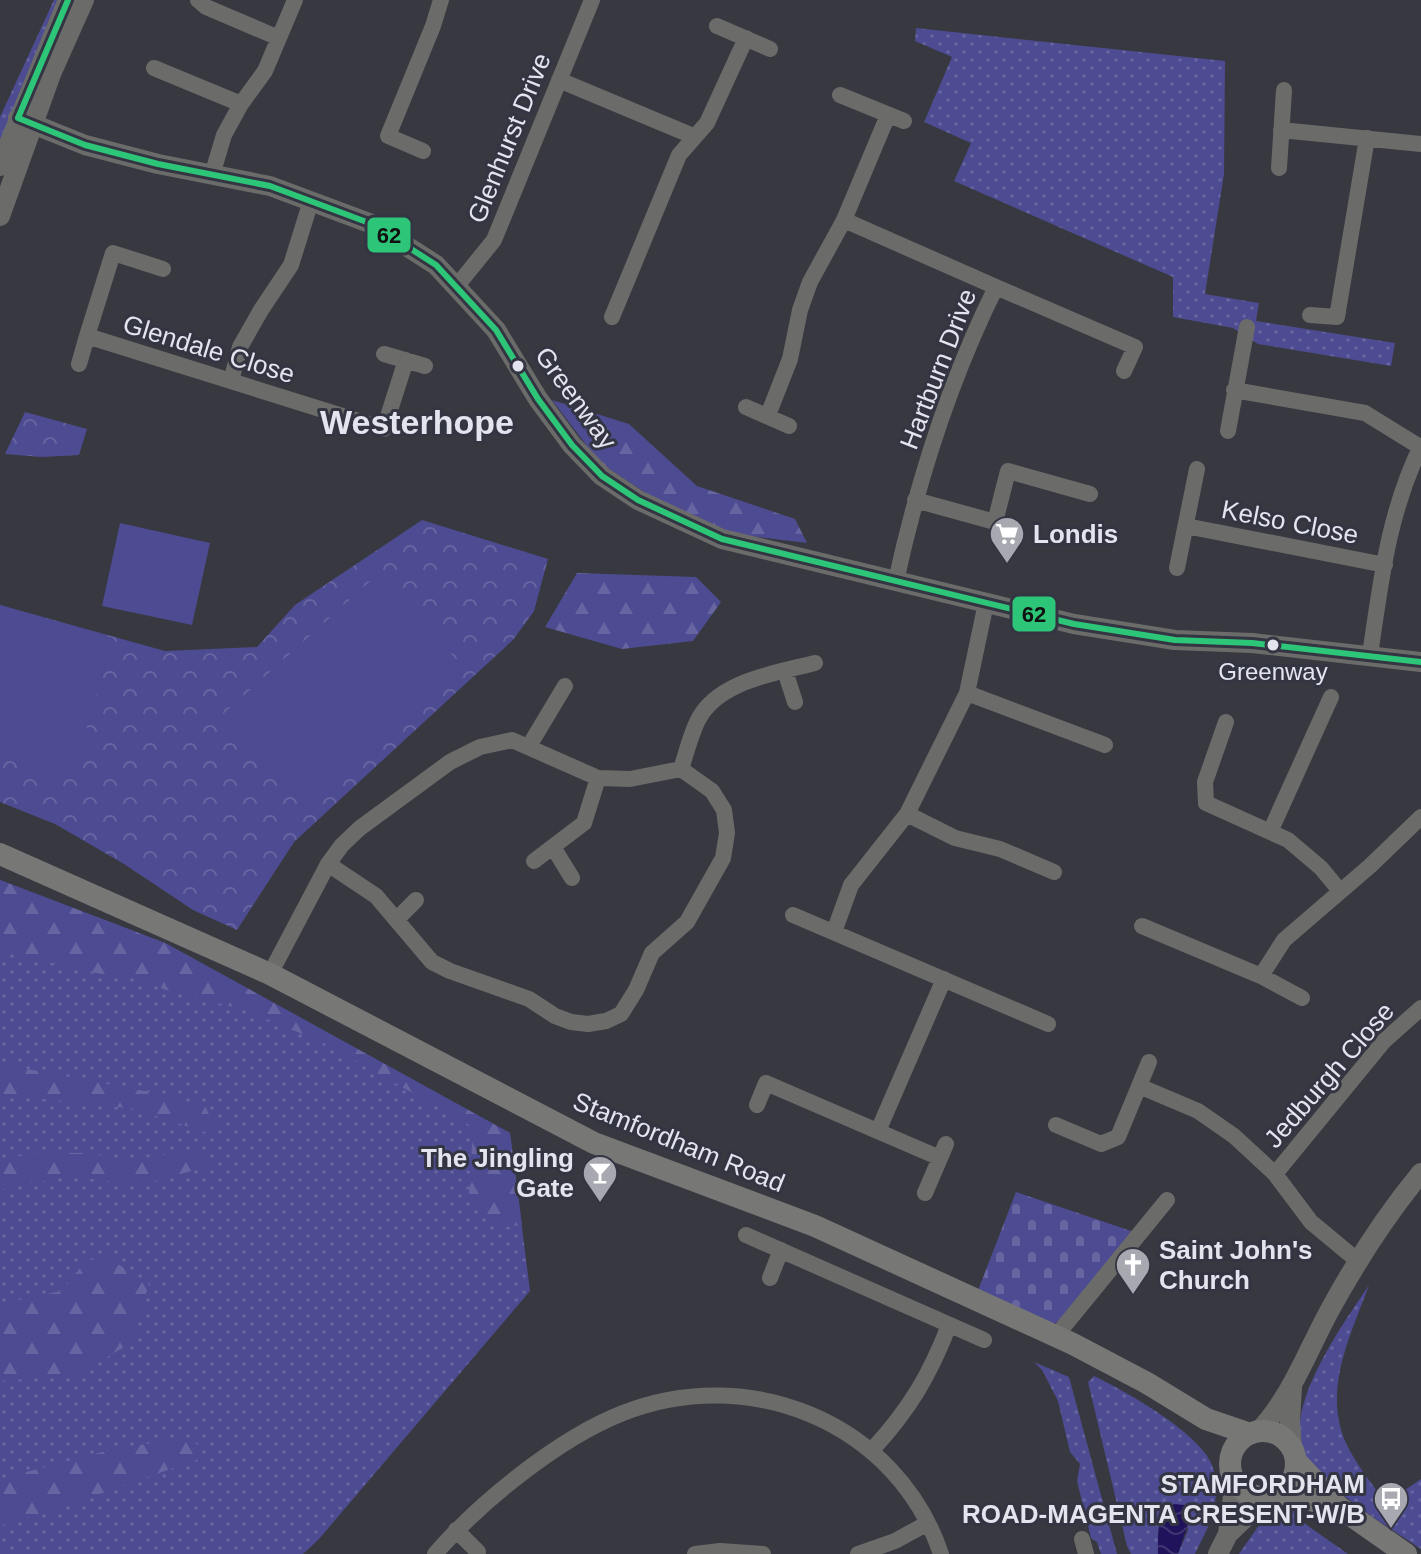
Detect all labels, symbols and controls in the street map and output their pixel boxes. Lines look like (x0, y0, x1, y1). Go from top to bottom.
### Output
street label: Glenhurst Drive (461, 49, 557, 227)
line badge: 62 (366, 216, 412, 254)
text: 62 (377, 223, 401, 248)
street label: Hartburn Drive (894, 285, 982, 453)
street label: Glendale Close (120, 309, 298, 389)
street label: Greenway (529, 341, 623, 455)
unlabelled marker (510, 358, 526, 374)
district label: Westerhope (320, 403, 514, 441)
street label: Kelso Close (1219, 494, 1361, 550)
supermarket icon: Londis (988, 515, 1026, 565)
place label: Londis (1033, 519, 1118, 549)
line badge: 62 (1011, 595, 1057, 633)
text: 62 (1022, 602, 1046, 627)
marker: Greenway (1265, 637, 1281, 653)
place label: Greenway (1218, 658, 1328, 685)
street label: Jedburgh Close (1258, 996, 1400, 1154)
street label: Stamfordham Road (569, 1086, 789, 1198)
place label: The Jingling Gate (421, 1143, 574, 1203)
bar icon: The Jingling Gate (581, 1154, 619, 1204)
place label: Saint John's Church (1159, 1235, 1313, 1295)
church icon: Saint John's Church (1114, 1246, 1152, 1296)
place label: STAMFORDHAM ROAD-MAGENTA CRESENT-W/B (962, 1469, 1365, 1529)
bus stop icon: STAMFORDHAM ROAD-MAGENTA CRESENT-W/B (1372, 1480, 1410, 1530)

